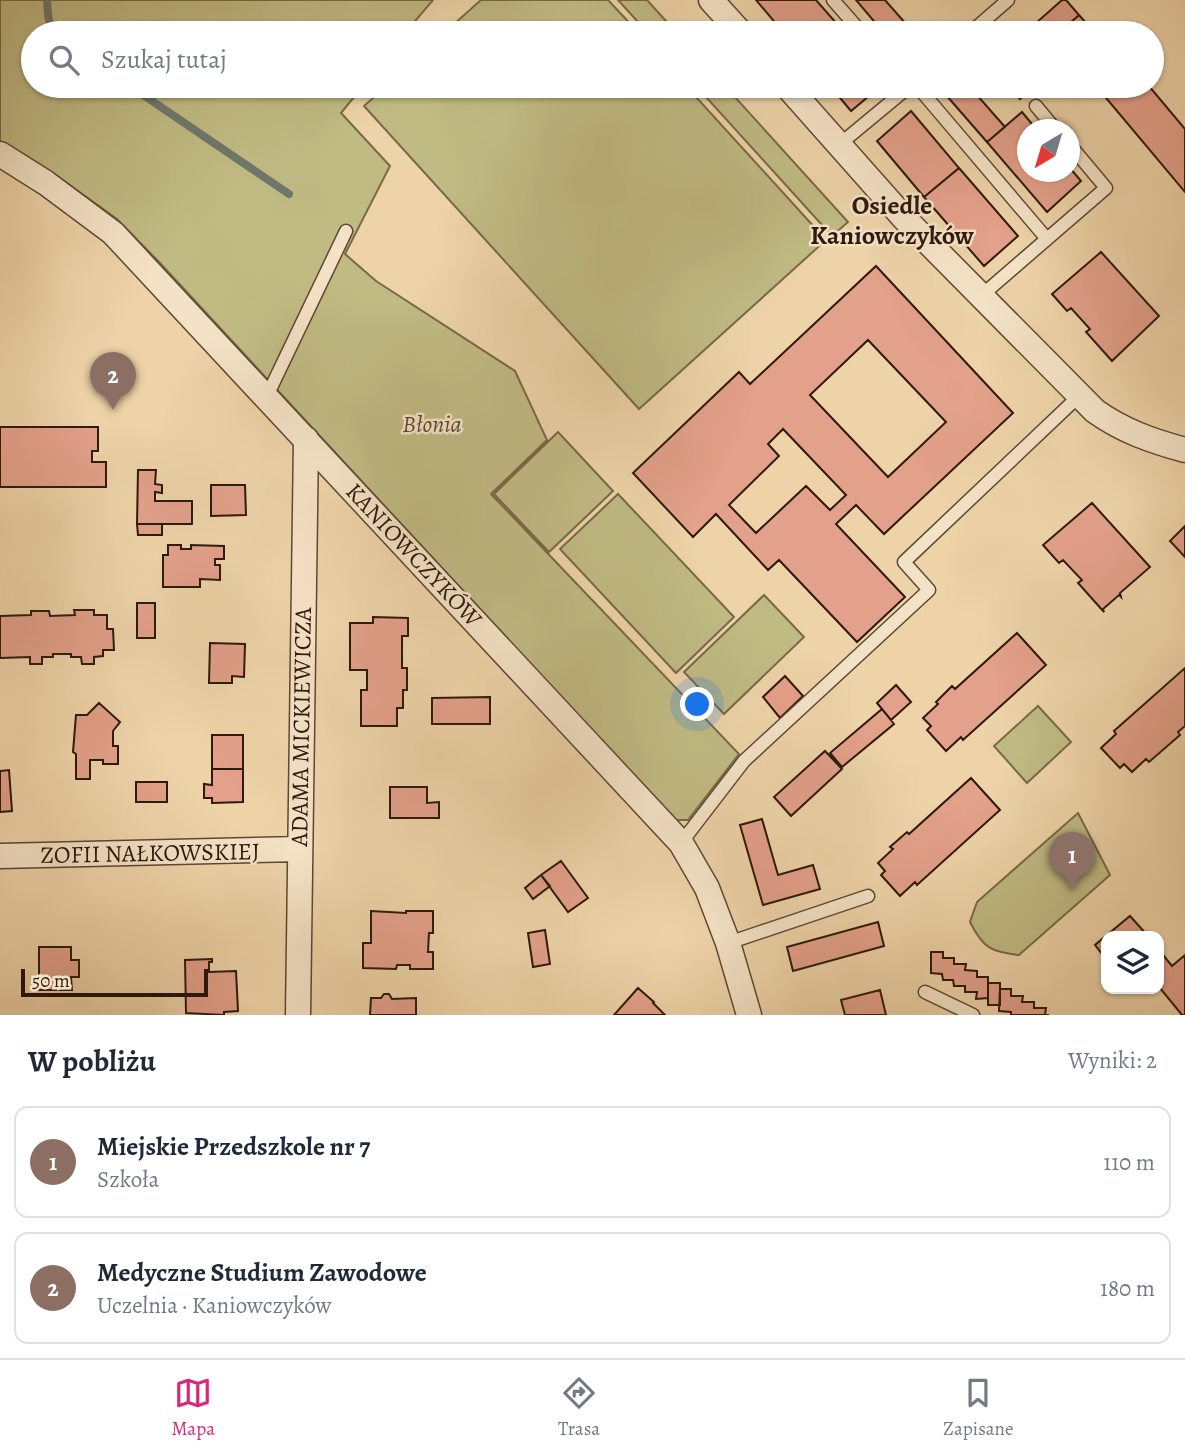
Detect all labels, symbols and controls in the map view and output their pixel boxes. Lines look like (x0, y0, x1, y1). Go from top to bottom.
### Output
search box (21, 21, 1164, 98)
icon: search (45, 41, 83, 79)
text: Szukaj tutaj (101, 42, 227, 77)
north arrow (1017, 119, 1080, 182)
district label: Osiedle Kaniowczyków (810, 188, 975, 253)
pin: 2 (90, 352, 136, 410)
park label: Błonia (402, 408, 462, 440)
street label: KANIOWCZYKÓW (339, 476, 490, 635)
street label: ADAMA MICKIEWICZA (283, 606, 319, 848)
your location (680, 687, 714, 721)
pin: 1 (1049, 832, 1095, 890)
street label: ZOFII NAŁKOWSKIEJ (40, 835, 260, 871)
map controls (1101, 931, 1164, 994)
button: layers (1101, 931, 1164, 994)
scale bar (21, 966, 208, 998)
text: 50 m (32, 968, 70, 994)
text: W pobliżu (28, 1041, 156, 1081)
text: Wyniki: 2 (1068, 1045, 1157, 1076)
text: Miejskie Przedszkole nr 7 (97, 1129, 370, 1164)
text: 1 (49, 1147, 57, 1178)
text: 110 m (1103, 1147, 1155, 1178)
text: Szkoła (97, 1164, 159, 1195)
text: Medyczne Studium Zawodowe (97, 1255, 427, 1290)
text: 2 (47, 1273, 59, 1304)
text: 180 m (1100, 1273, 1155, 1304)
text: Uczelnia · Kaniowczyków (97, 1290, 332, 1321)
tab: Mapa (171, 1374, 215, 1442)
tab: Trasa (558, 1374, 600, 1442)
tab: Zapisane (943, 1374, 1014, 1442)

